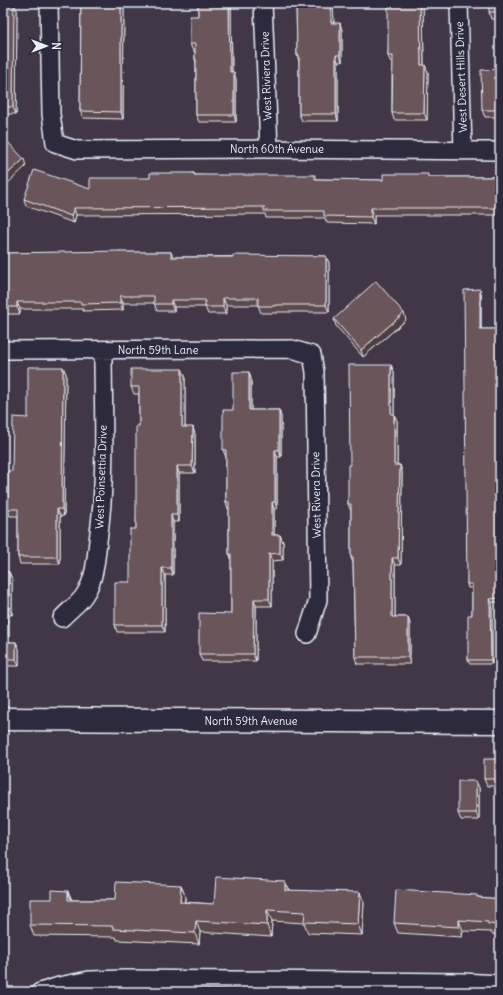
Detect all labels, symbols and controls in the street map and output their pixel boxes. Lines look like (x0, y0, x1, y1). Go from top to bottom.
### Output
street label: West Desert Hills Drive (452, 21, 470, 133)
north arrow (26, 26, 66, 66)
street label: West Riviera Drive (257, 31, 275, 121)
text: N (49, 42, 63, 50)
street label: North 60th Avenue (230, 142, 324, 156)
street label: North 59th Lane (118, 343, 198, 357)
street label: West Poinsettia Drive (92, 425, 110, 529)
street label: West Rivera Drive (308, 451, 324, 539)
street label: North 59th Avenue (204, 714, 298, 728)

